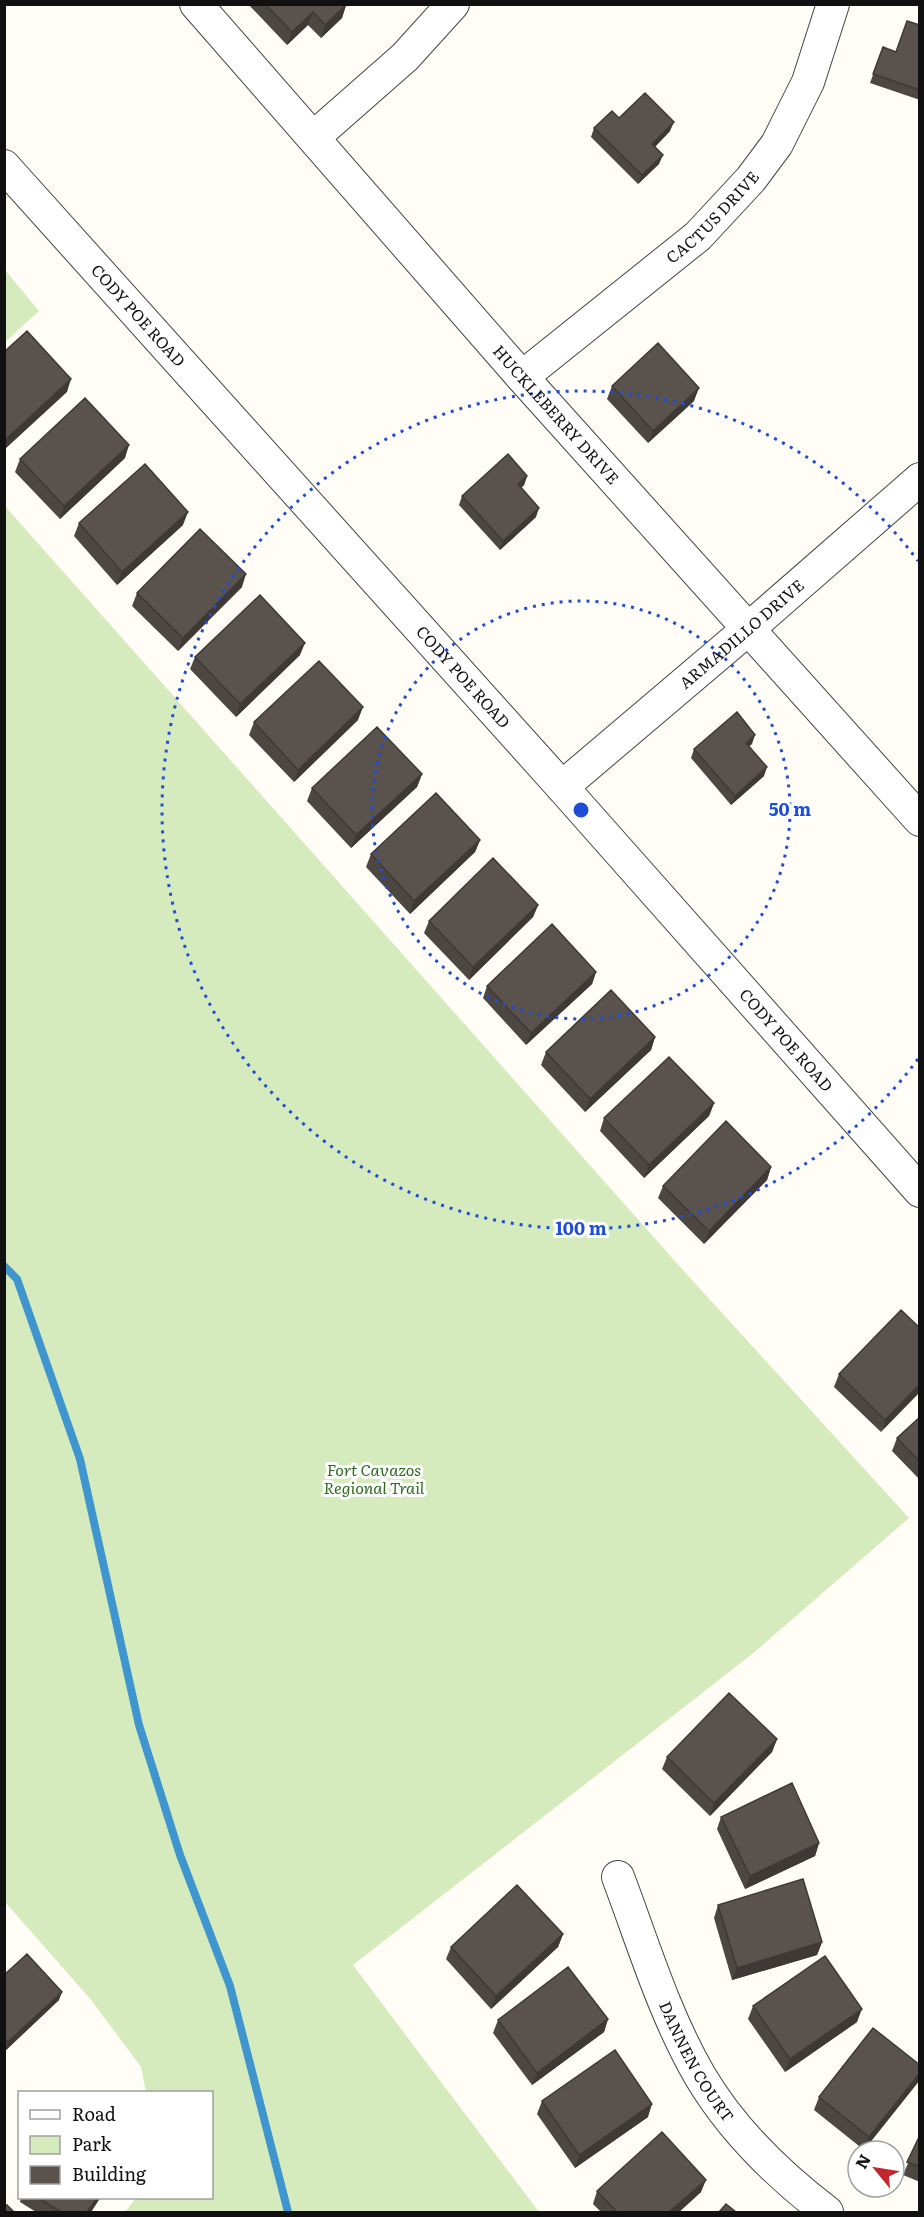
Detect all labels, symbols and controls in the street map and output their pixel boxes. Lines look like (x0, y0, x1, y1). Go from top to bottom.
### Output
street label: CACTUS DRIVE (660, 166, 764, 268)
street label: CODY POE ROAD (86, 258, 192, 372)
street label: HUCKLEBERRY DRIVE (488, 339, 626, 489)
street label: ARMADILLO DRIVE (673, 573, 809, 694)
street label: CODY POE ROAD (411, 620, 517, 733)
text: 50 m (769, 795, 811, 822)
centre of rings (571, 800, 591, 820)
street label: CODY POE ROAD (735, 982, 839, 1096)
text: 100 m (555, 1214, 607, 1241)
park label: Fort Cavazos Regional Trail (324, 1457, 425, 1499)
street label: DANNEN COURT (654, 1997, 741, 2126)
legend (18, 2091, 213, 2199)
text: Road (72, 2100, 116, 2127)
text: Park (72, 2130, 113, 2157)
north arrow (846, 2139, 906, 2199)
text: N (848, 2149, 876, 2173)
text: Building (72, 2160, 147, 2187)

